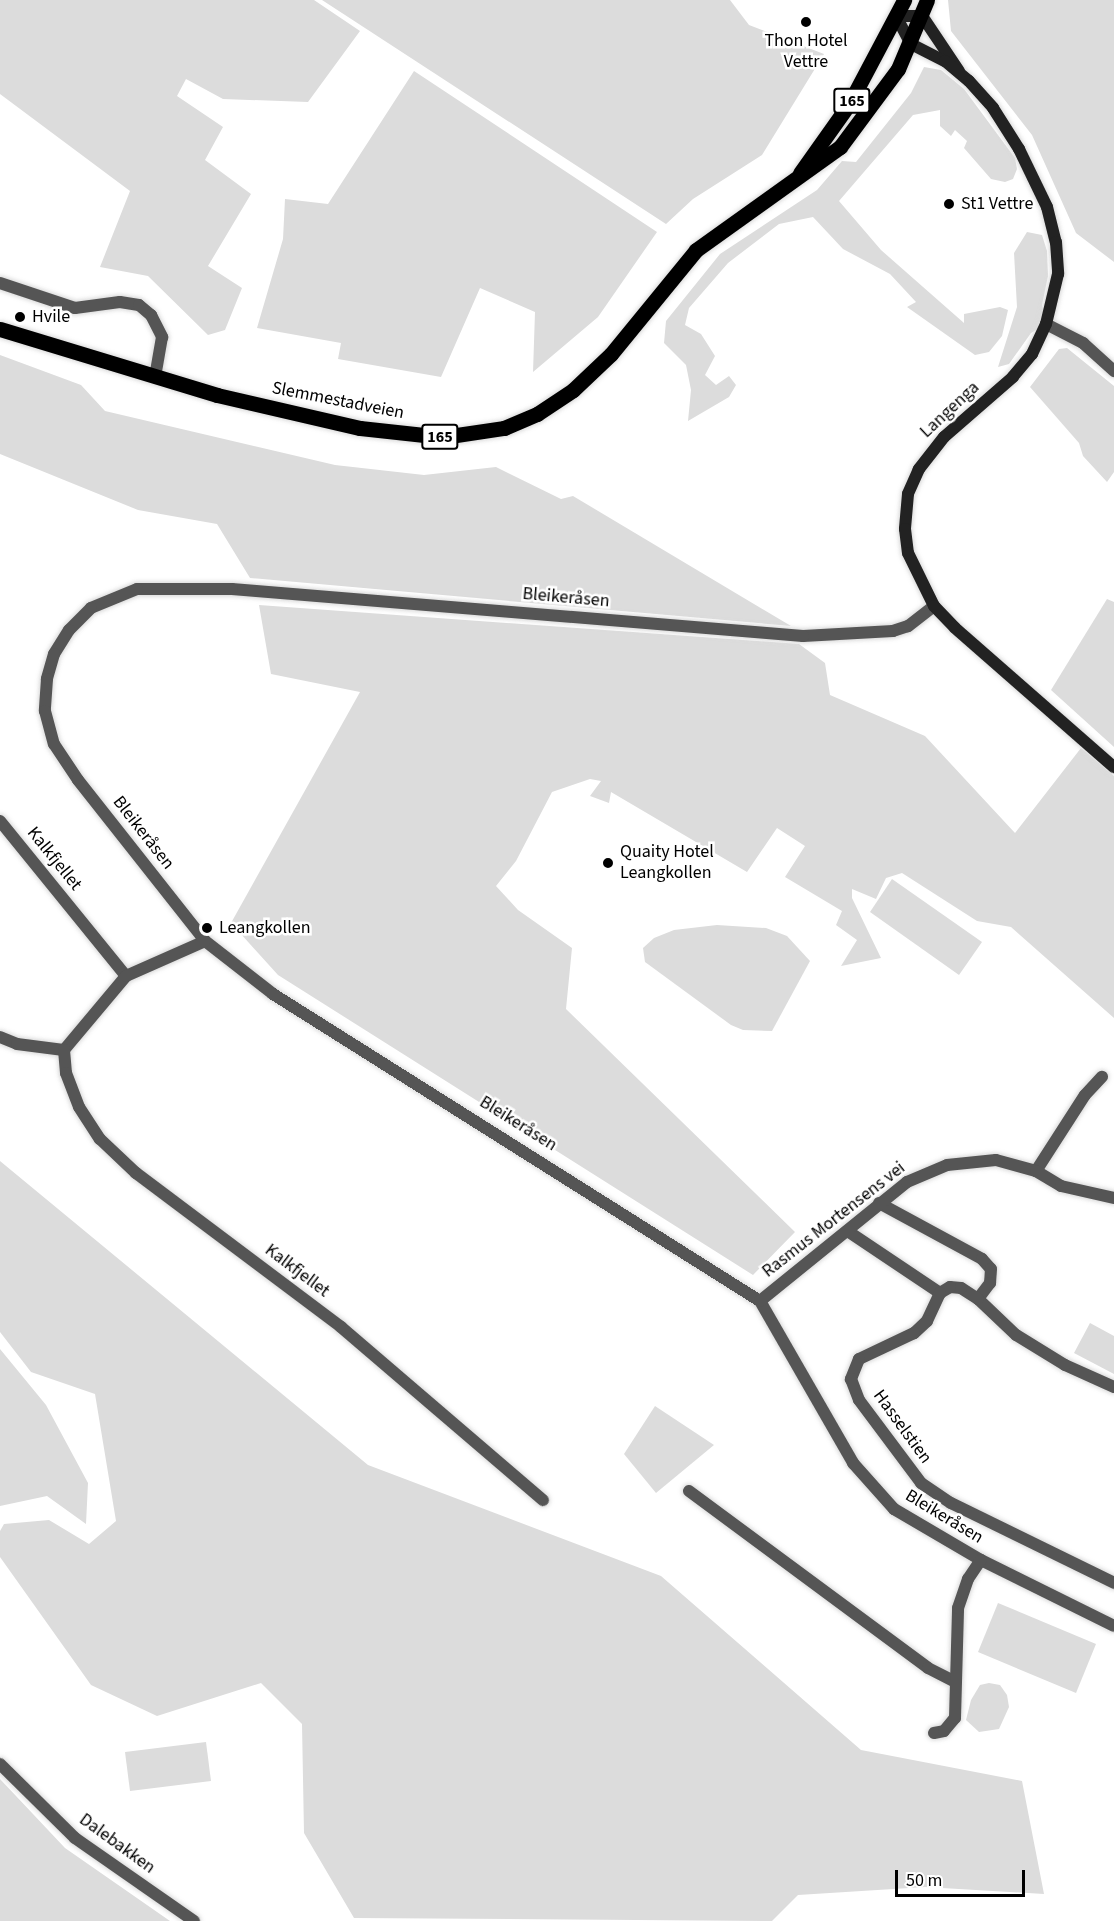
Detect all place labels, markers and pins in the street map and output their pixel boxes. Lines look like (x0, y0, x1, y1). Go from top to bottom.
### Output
marker: Thon Hotel Vettre (799, 15, 813, 29)
place label: Thon Hotel Vettre (764, 31, 848, 74)
place label: St1 Vettre (961, 193, 1033, 215)
marker: St1 Vettre (942, 197, 956, 211)
place label: Hvile (32, 306, 70, 328)
marker: Hvile (13, 310, 27, 324)
place label: Quaity Hotel Leangkollen (620, 842, 714, 884)
marker: Quaity Hotel Leangkollen (601, 856, 615, 870)
place label: Leangkollen (219, 917, 310, 939)
marker: Leangkollen (200, 921, 214, 935)

